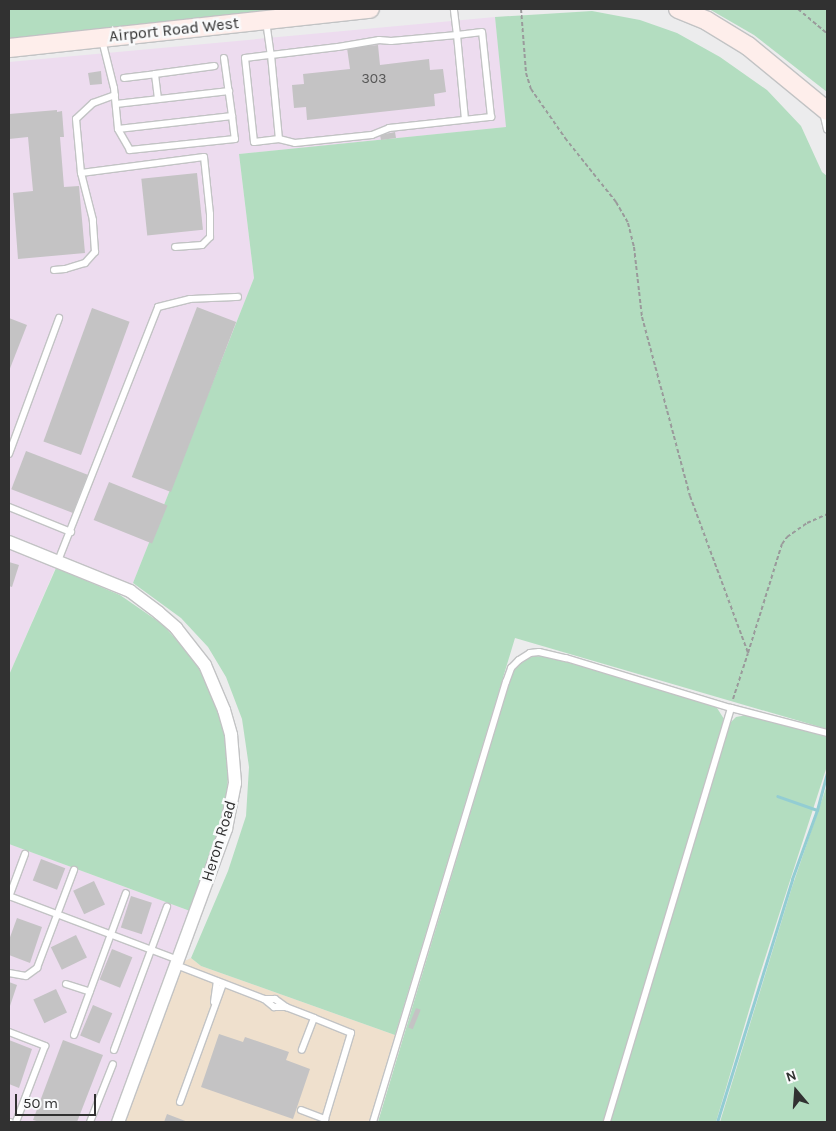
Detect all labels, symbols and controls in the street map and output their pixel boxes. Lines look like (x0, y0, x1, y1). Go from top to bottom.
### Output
street label: Airport Road West (108, 14, 240, 46)
house number: 303 (362, 71, 386, 87)
street label: Heron Road (198, 798, 240, 884)
north arrow (771, 1066, 821, 1116)
text: N (784, 1067, 799, 1086)
scale bar (18, 1084, 99, 1116)
text: 50 m (23, 1094, 58, 1112)

